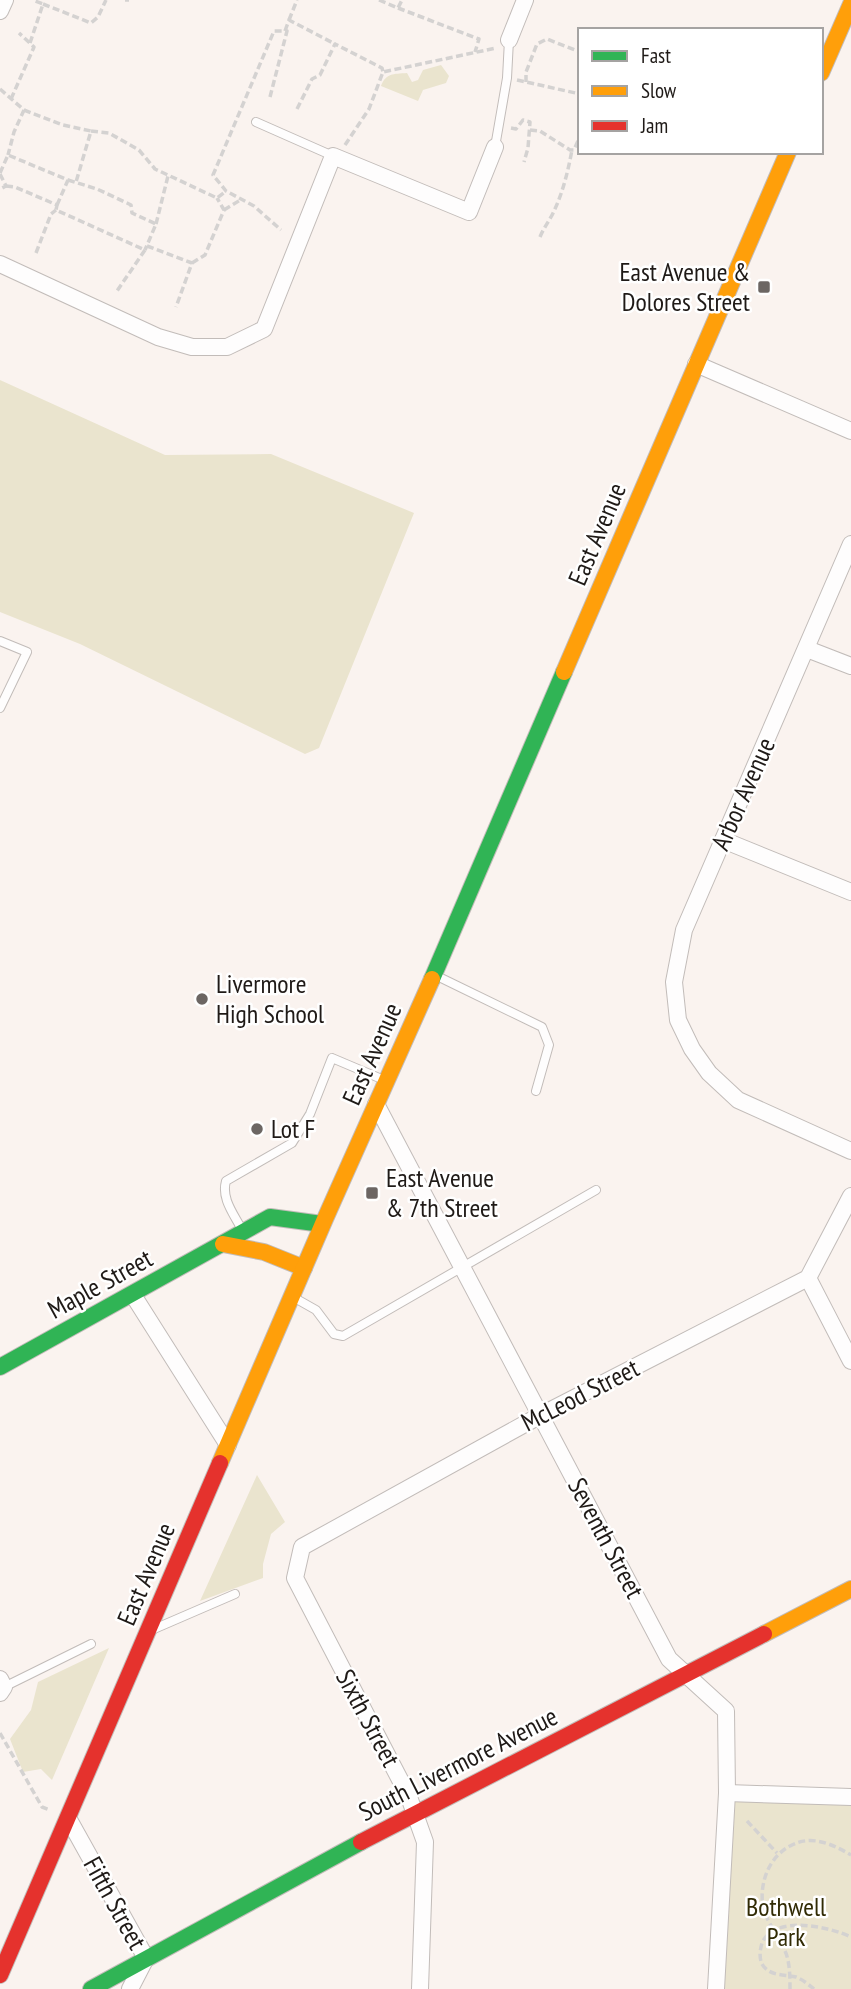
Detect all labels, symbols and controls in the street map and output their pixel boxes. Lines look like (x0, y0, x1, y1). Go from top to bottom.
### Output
legend (578, 28, 823, 154)
text: Fast (641, 42, 671, 69)
text: Slow (641, 77, 677, 104)
text: Jam (640, 112, 668, 139)
place label: East Avenue & Dolores Street (619, 255, 750, 318)
marker: East Avenue & Dolores Street (756, 279, 772, 295)
street label: East Avenue (560, 478, 633, 590)
street label: Arbor Avenue (703, 732, 782, 855)
place label: Livermore High School (216, 967, 324, 1030)
marker: Livermore High School (194, 991, 210, 1007)
street label: East Avenue (334, 998, 409, 1110)
place label: Lot F (271, 1112, 315, 1145)
marker: Lot F (249, 1121, 265, 1137)
place label: East Avenue & 7th Street (386, 1161, 498, 1224)
marker: East Avenue & 7th Street (364, 1185, 380, 1201)
street label: Maple Street (42, 1241, 158, 1326)
street label: McLeod Street (515, 1351, 644, 1438)
street label: Seventh Street (561, 1472, 652, 1604)
street label: East Avenue (109, 1518, 182, 1630)
street label: Sixth Street (329, 1663, 408, 1772)
street label: South Livermore Avenue (353, 1699, 563, 1828)
street label: Fifth Street (77, 1851, 154, 1955)
park label: Bothwell Park (746, 1890, 826, 1953)

